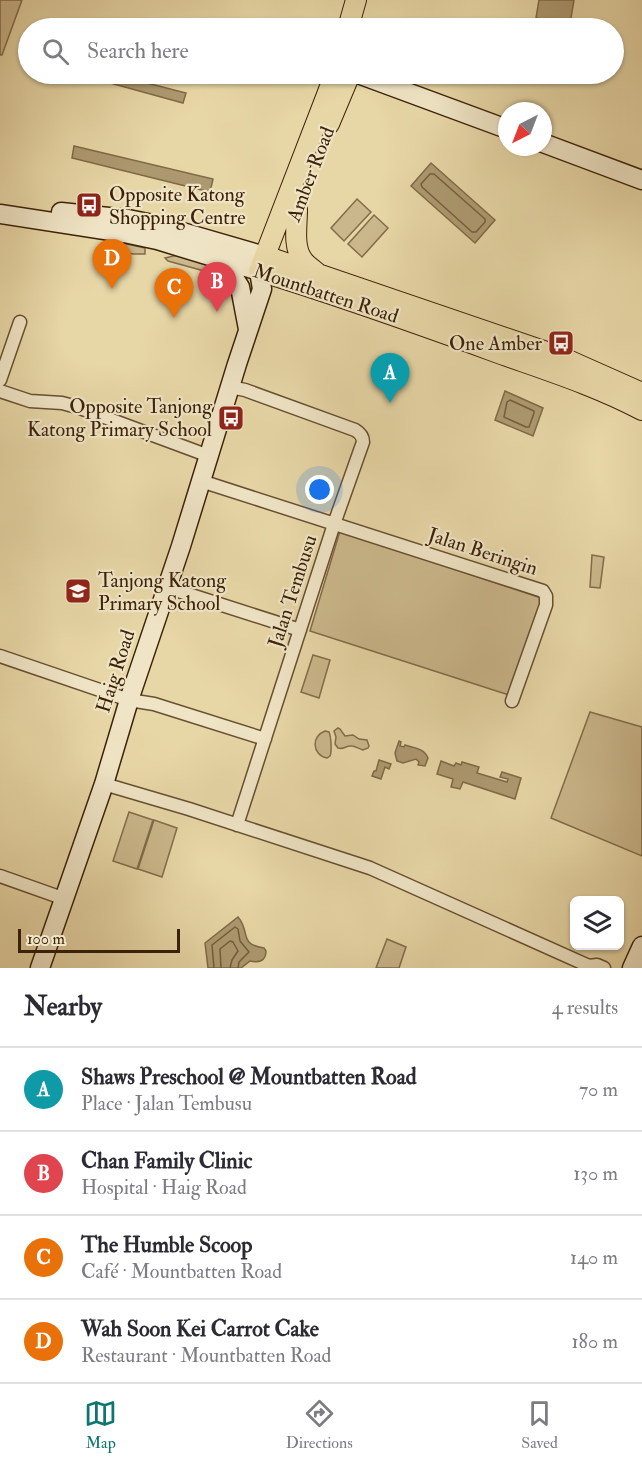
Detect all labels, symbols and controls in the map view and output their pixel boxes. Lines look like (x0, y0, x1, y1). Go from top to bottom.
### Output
search box (18, 18, 624, 84)
icon: search (39, 35, 72, 68)
text: Search here (87, 37, 189, 65)
north arrow (498, 102, 552, 156)
street label: Amber Road (281, 123, 340, 226)
place label: Opposite Katong Shopping Centre (109, 182, 246, 231)
bus stop icon: Opposite Katong Shopping Centre (74, 190, 104, 220)
pin: D (92, 240, 132, 289)
street label: Mountbatten Road (250, 258, 402, 329)
pin: B (198, 262, 236, 312)
pin: C (154, 268, 194, 318)
bus stop icon: One Amber (546, 328, 576, 358)
place label: One Amber (449, 331, 543, 356)
pin: A (370, 354, 410, 403)
place label: Opposite Tanjong Katong Primary School (27, 394, 213, 442)
bus stop icon: Opposite Tanjong Katong Primary School (216, 403, 246, 433)
your location (305, 475, 334, 504)
street label: Jalan Beringin (424, 522, 541, 581)
street label: Jalan Tembusu (262, 532, 322, 652)
place label: Tanjong Katong Primary School (98, 568, 227, 616)
school or university icon: Tanjong Katong Primary School (63, 576, 93, 606)
street label: Haig Road (90, 626, 141, 716)
map controls (570, 896, 624, 950)
button: layers (570, 896, 624, 950)
scale bar (18, 926, 180, 954)
text: 100 m (27, 929, 65, 949)
text: Nearby (24, 991, 102, 1023)
text: 4 results (552, 995, 618, 1020)
text: Shaws Preschool @ Mountbatten Road (81, 1063, 417, 1091)
text: A (37, 1077, 50, 1102)
text: 70 m (579, 1077, 618, 1102)
text: Place · Jalan Tembusu (81, 1091, 252, 1116)
text: Chan Family Clinic (81, 1147, 252, 1175)
text: B (37, 1161, 50, 1186)
text: 130 m (573, 1161, 618, 1186)
text: Hospital · Haig Road (81, 1175, 247, 1200)
text: The Humble Scoop (81, 1231, 252, 1259)
text: C (36, 1245, 51, 1270)
text: 140 m (570, 1245, 618, 1270)
text: Café · Mountbatten Road (81, 1259, 282, 1284)
text: Wah Soon Kei Carrot Cake (81, 1315, 319, 1343)
text: D (35, 1329, 52, 1354)
text: 180 m (571, 1329, 618, 1354)
text: Restaurant · Mountbatten Road (81, 1343, 331, 1368)
tab: Map (84, 1397, 117, 1453)
tab: Directions (286, 1397, 353, 1453)
tab: Saved (521, 1397, 558, 1453)

